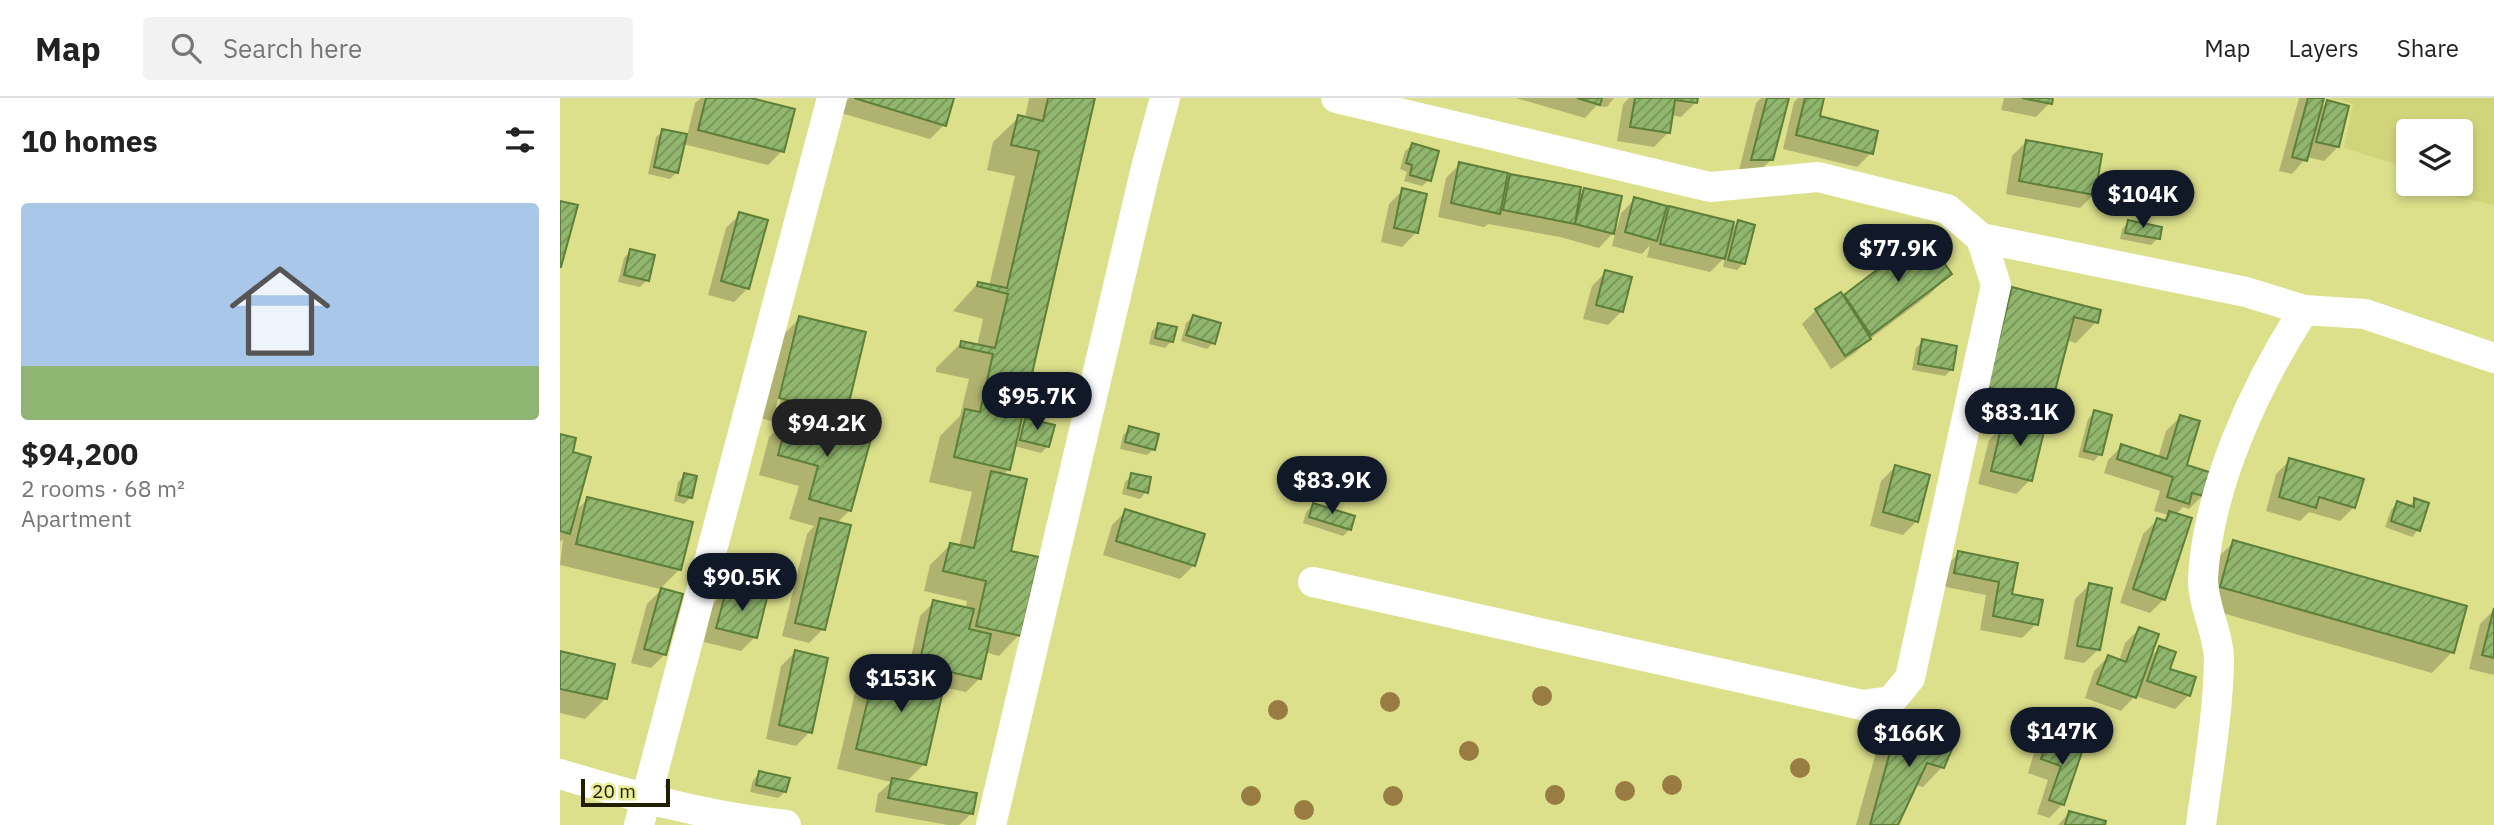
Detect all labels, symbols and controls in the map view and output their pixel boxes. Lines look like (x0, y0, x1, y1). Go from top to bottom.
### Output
search box (143, 17, 633, 80)
text: Map (35, 27, 101, 70)
icon: search (167, 29, 205, 67)
text: Search here (223, 31, 362, 65)
text: Map (2204, 32, 2251, 64)
text: Layers (2289, 32, 2359, 64)
text: Share (2397, 32, 2459, 64)
map controls (2396, 119, 2473, 196)
button: layers (2396, 119, 2473, 196)
text: 10 homes (21, 121, 158, 160)
icon: filters (501, 121, 539, 159)
pin: $104K (2094, 170, 2192, 230)
text: $104K (2107, 178, 2179, 208)
pin: $77.9K (1841, 225, 1955, 284)
text: $77.9K (1859, 232, 1937, 262)
icon: home (217, 248, 343, 374)
pin: $95.7K (980, 372, 1094, 432)
text: $95.7K (998, 380, 1076, 410)
pin: $83.1K (1963, 388, 2077, 448)
text: $83.1K (1981, 396, 2059, 426)
pin: $94.2K (770, 400, 884, 459)
text: $94.2K (788, 407, 866, 437)
text: $94,200 (21, 434, 138, 473)
pin: $83.9K (1275, 456, 1389, 516)
text: $83.9K (1293, 464, 1371, 494)
text: 2 rooms · 68 m² (21, 473, 185, 503)
text: Apartment (21, 503, 132, 533)
pin: $90.5K (685, 554, 799, 613)
text: $90.5K (703, 561, 781, 591)
pin: $153K (852, 654, 950, 714)
text: $153K (865, 662, 937, 692)
pin: $147K (2013, 708, 2111, 767)
pin: $166K (1860, 710, 1958, 769)
text: $147K (2026, 715, 2098, 745)
text: $166K (1873, 717, 1945, 747)
scale bar (581, 776, 670, 808)
text: 20 m (592, 779, 636, 803)

